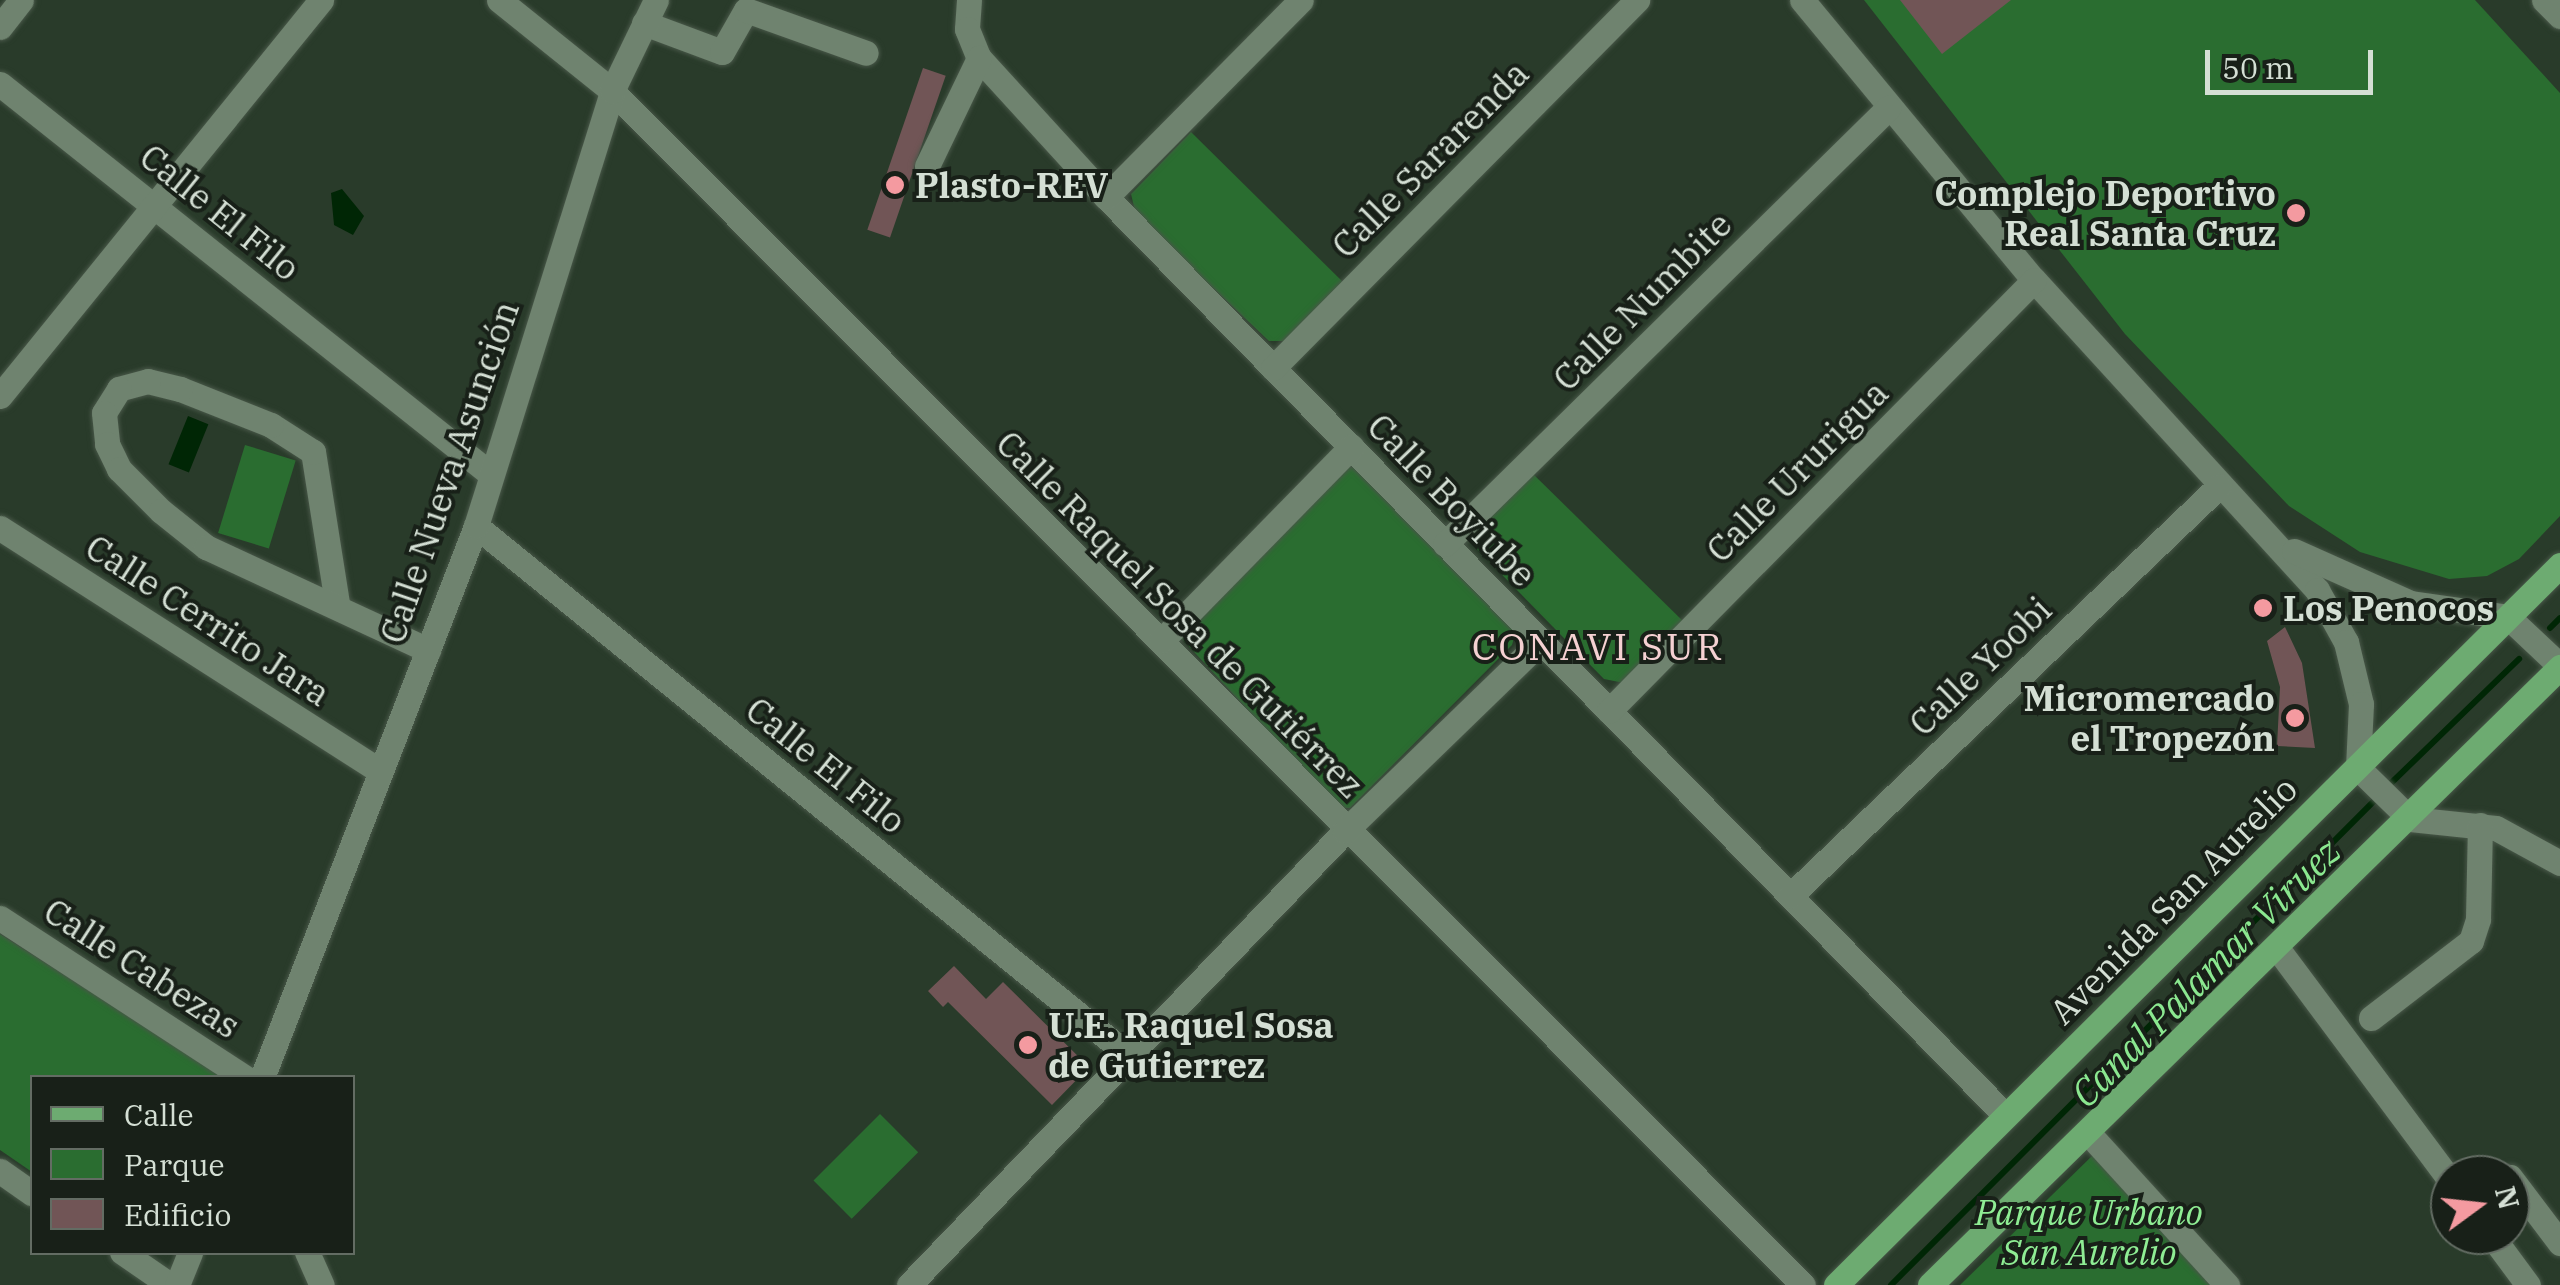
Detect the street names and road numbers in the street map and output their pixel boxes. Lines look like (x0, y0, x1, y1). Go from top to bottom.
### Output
street label: Calle Sararenda (1323, 52, 1537, 266)
street label: Calle El Filo (132, 135, 308, 289)
street label: Calle Numbite (1544, 203, 1740, 399)
street label: Calle Nueva Asunción (371, 296, 527, 648)
street label: Calle Ururigua (1698, 372, 1896, 570)
street label: Calle Boyiube (1359, 405, 1545, 595)
street label: Calle Raquel Sosa de Gutiérrez (988, 422, 1372, 806)
street label: Calle Cerrito Jara (78, 526, 338, 714)
street label: Calle Yoobi (1900, 588, 2060, 744)
street label: Calle El Filo (738, 688, 914, 842)
street label: Avenida San Aurelio (2040, 767, 2306, 1033)
street label: Calle Cabezas (36, 889, 248, 1047)

